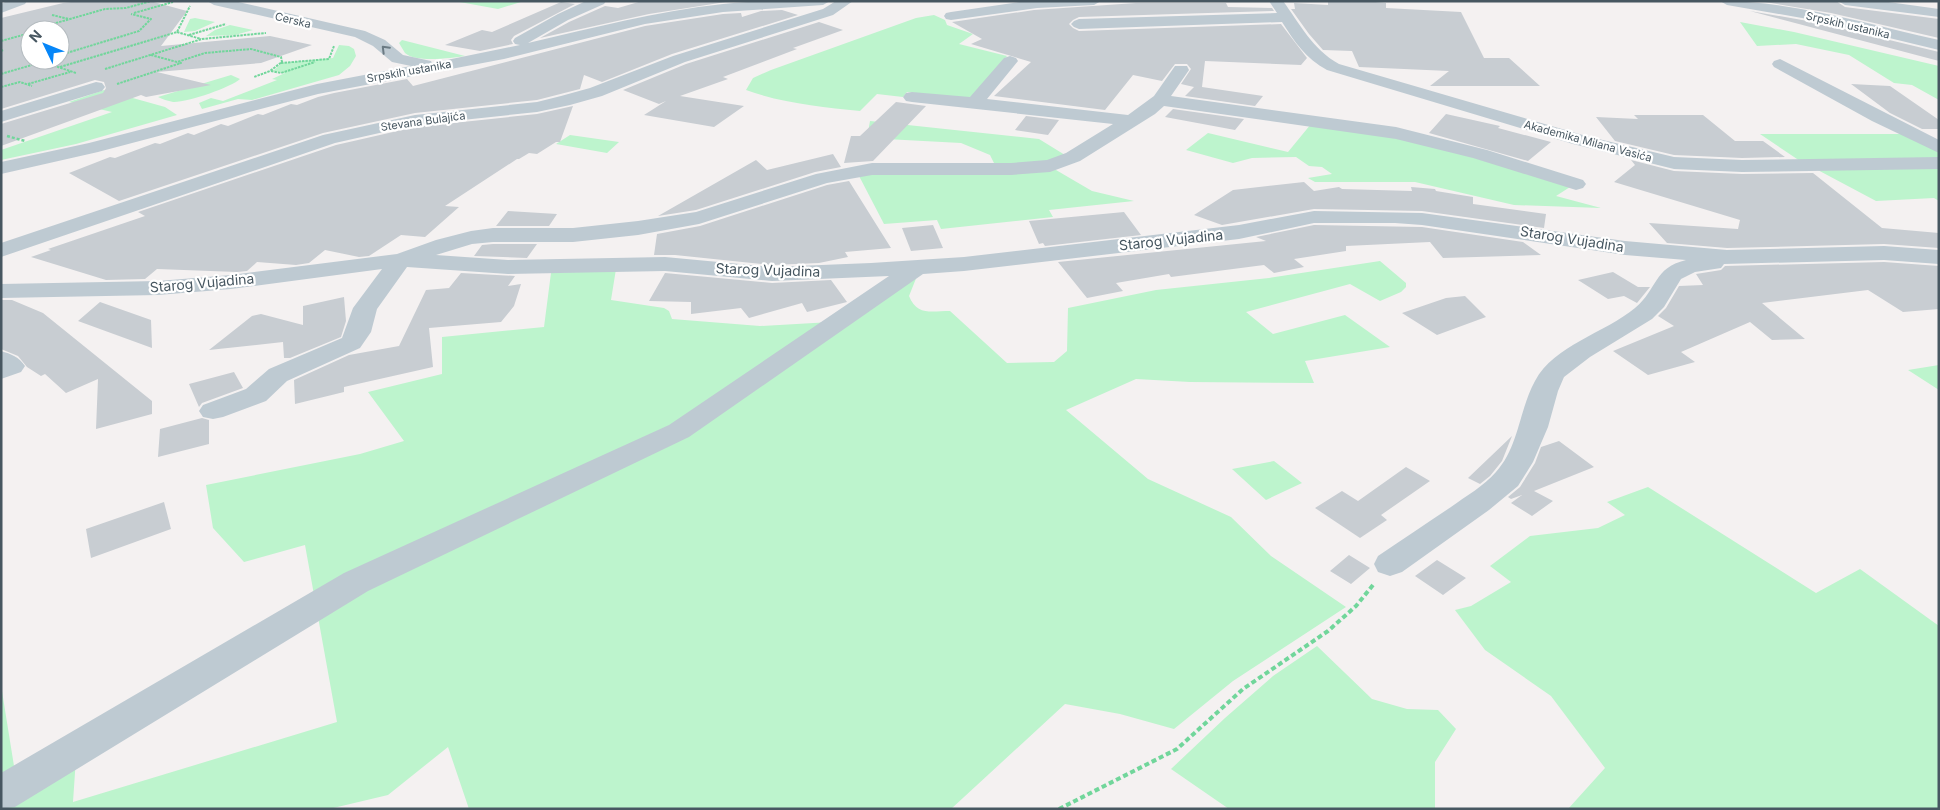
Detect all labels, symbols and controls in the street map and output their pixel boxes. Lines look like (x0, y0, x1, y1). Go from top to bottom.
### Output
street label: Cerska (274, 9, 312, 31)
street label: Srpskih ustanika (1805, 9, 1891, 41)
north arrow (20, 20, 70, 70)
text: N (25, 26, 45, 45)
one-way arrow (382, 46, 391, 55)
street label: Srpskih ustanika (366, 57, 452, 85)
street label: Stevana Bulajića (380, 108, 466, 134)
street label: Akademika Milana Vasića (1522, 117, 1654, 165)
street label: Starog Vujadina (1519, 222, 1625, 255)
street label: Starog Vujadina (1118, 226, 1224, 253)
street label: Starog Vujadina (715, 259, 821, 280)
street label: Starog Vujadina (149, 269, 255, 296)

